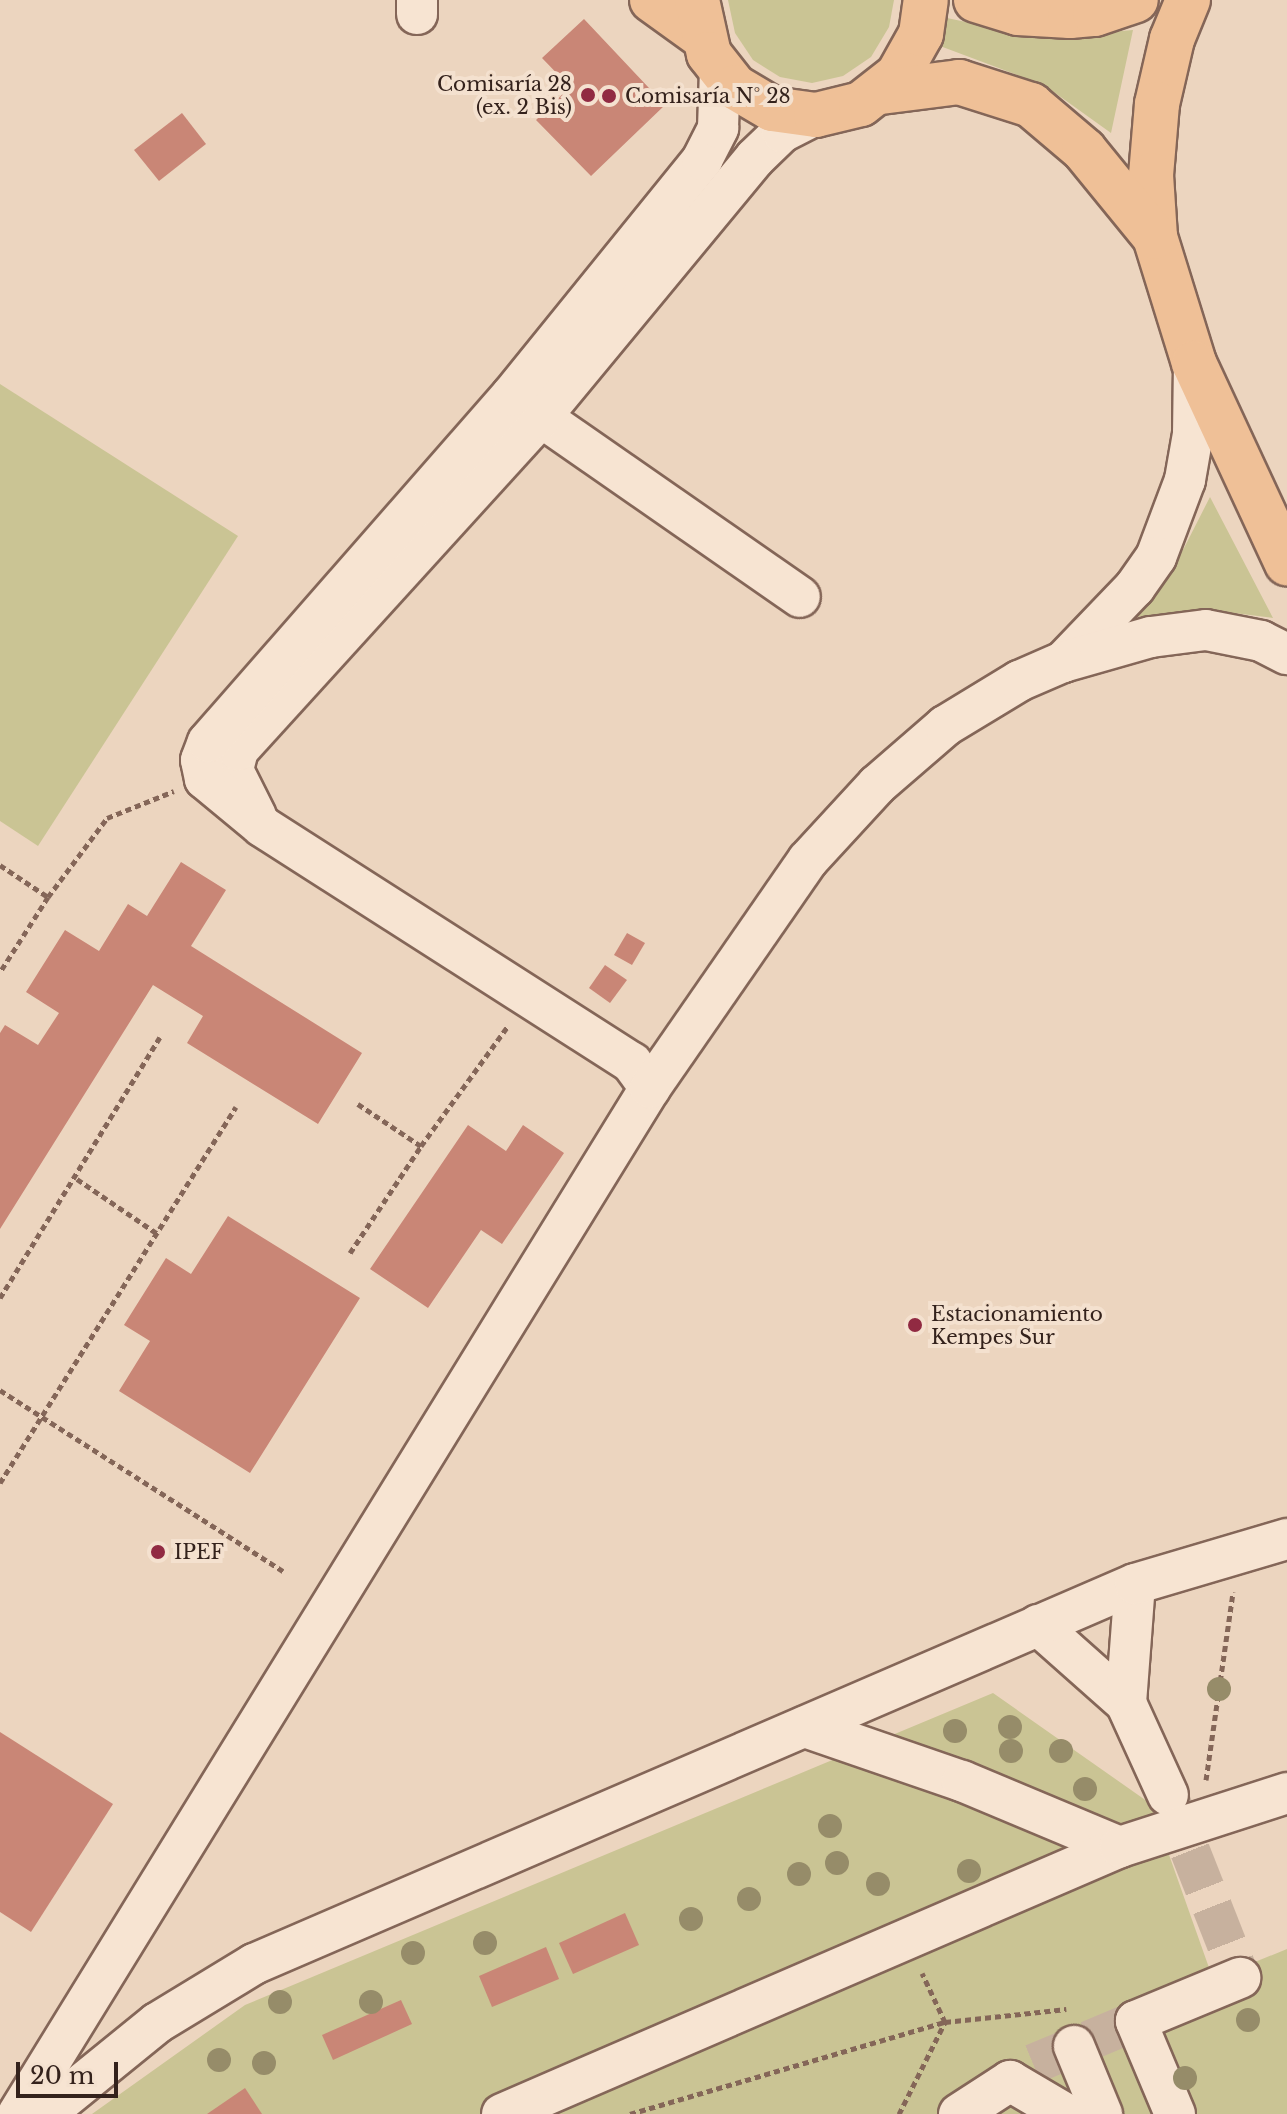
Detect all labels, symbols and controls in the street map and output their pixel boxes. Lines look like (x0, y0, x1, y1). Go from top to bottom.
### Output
place label: Comisaría 28 (ex. 2 Bis) (437, 72, 572, 119)
place label: Comisaría N° 28 (625, 84, 791, 108)
marker: Comisaría 28 (ex. 2 Bis) (579, 86, 597, 104)
marker: Comisaría N° 28 (600, 87, 618, 105)
place label: Estacionamiento Kempes Sur (931, 1302, 1103, 1349)
marker: Estacionamiento Kempes Sur (906, 1316, 924, 1334)
place label: IPEF (174, 1540, 224, 1564)
marker: IPEF (149, 1543, 167, 1561)
scale bar (20, 2046, 122, 2096)
text: 20 m (30, 2061, 95, 2090)

